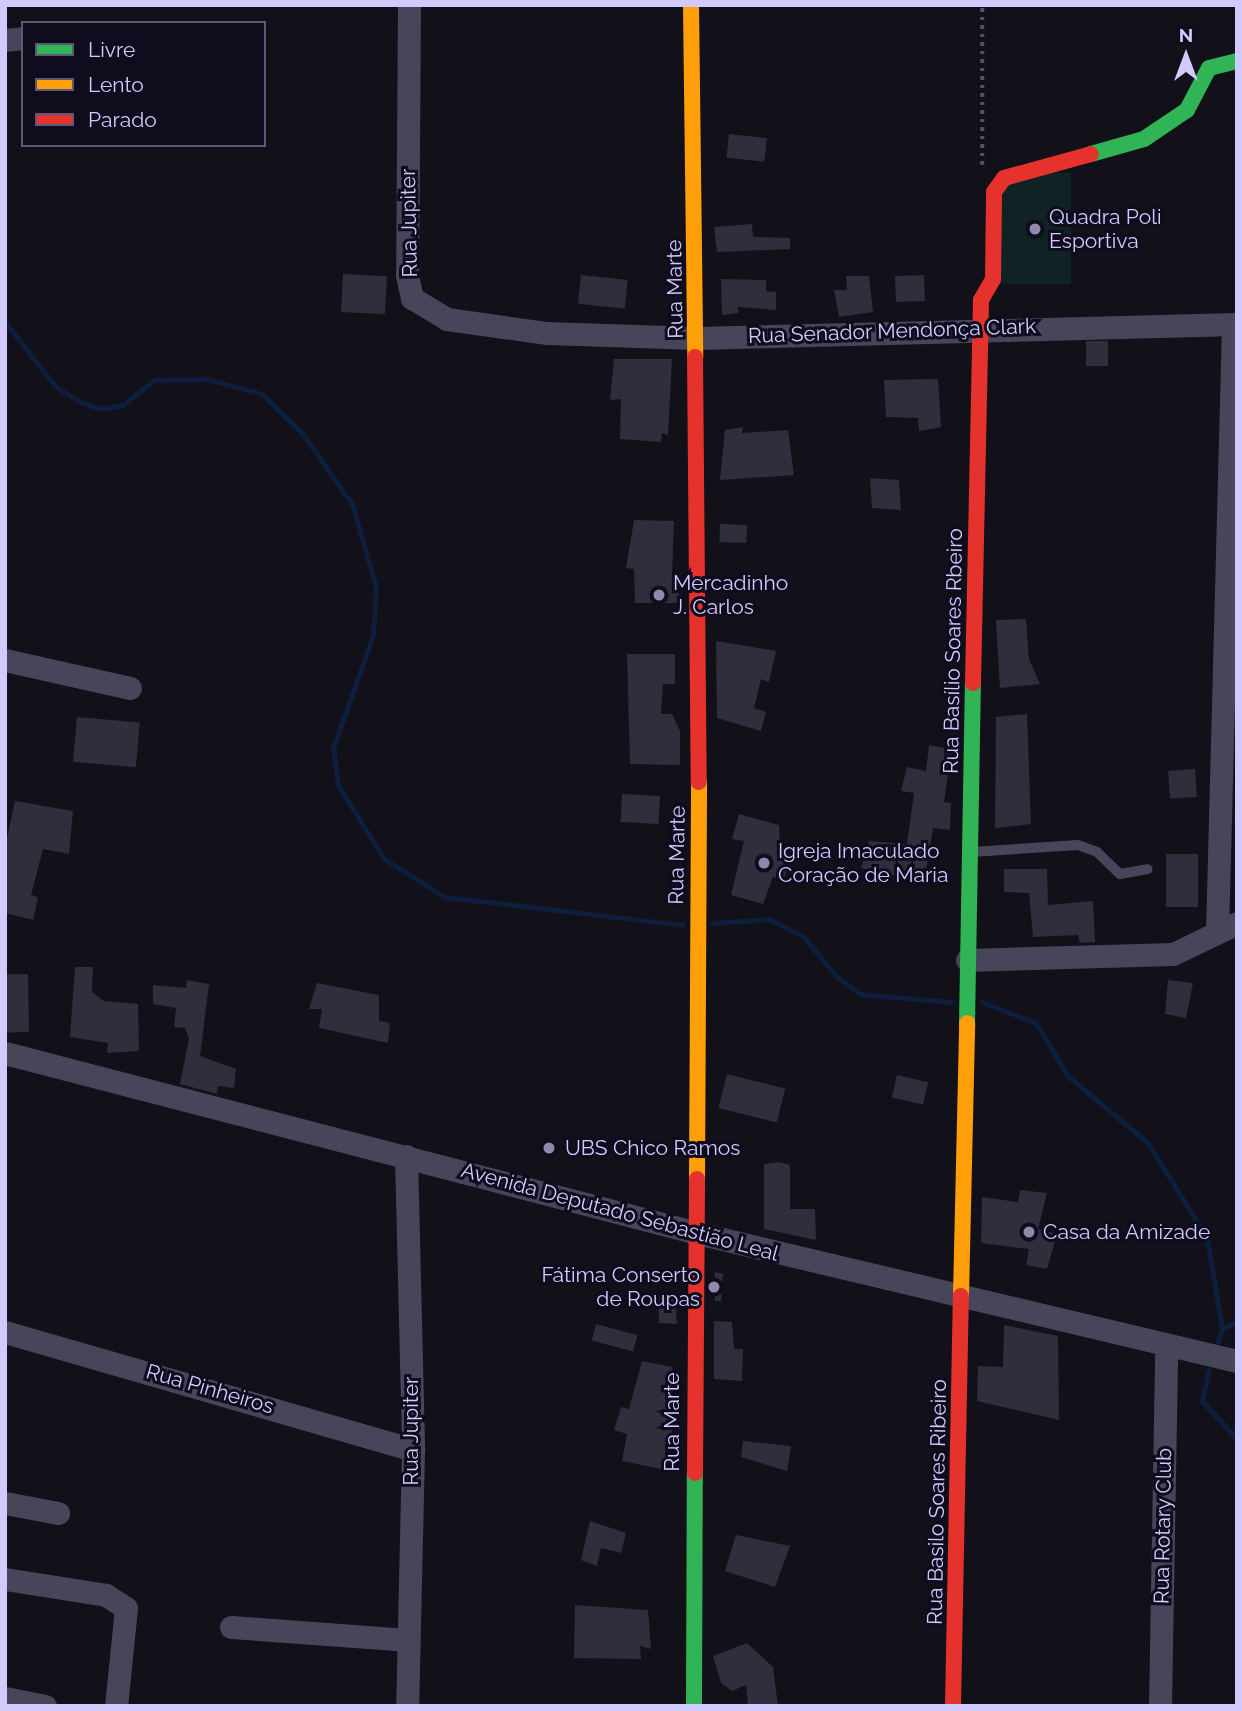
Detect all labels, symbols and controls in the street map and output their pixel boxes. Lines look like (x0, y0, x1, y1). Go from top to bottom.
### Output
legend (21, 21, 266, 147)
north arrow (1151, 21, 1221, 91)
text: N (1179, 24, 1193, 46)
text: Livre (88, 37, 135, 62)
text: Lento (88, 72, 144, 97)
text: Parado (88, 107, 157, 132)
street label: Rua Jupiter (395, 168, 423, 278)
place label: Quadra Poli Esportiva (1049, 204, 1161, 254)
marker: Quadra Poli Esportiva (1027, 221, 1043, 237)
street label: Rua Marte (662, 239, 688, 339)
street label: Rua Senador Mendonça Clark (747, 313, 1037, 349)
street label: Rua Basílio Soares Rbeiro (938, 528, 968, 774)
place label: Mercadinho J. Carlos (673, 570, 788, 620)
marker: Mercadinho J. Carlos (651, 587, 667, 603)
street label: Rua Marte (664, 805, 690, 905)
place label: Igreja Imaculado Coração de Maria (778, 838, 948, 888)
marker: Igreja Imaculado Coração de Maria (756, 855, 772, 871)
place label: UBS Chico Ramos (565, 1135, 740, 1161)
marker: UBS Chico Ramos (539, 1138, 559, 1158)
street label: Avenida Deputado Sebastião Leal (459, 1157, 781, 1267)
place label: Casa da Amizade (1043, 1219, 1211, 1245)
marker: Casa da Amizade (1021, 1224, 1037, 1240)
place label: Fátima Conserto de Roupas (542, 1262, 700, 1312)
marker: Fátima Conserto de Roupas (706, 1279, 722, 1295)
street label: Rua Pinheiros (143, 1359, 277, 1419)
street label: Rua Marte (659, 1372, 685, 1472)
street label: Rua Jupiter (398, 1376, 424, 1486)
street label: Rua Basilo Soares Ribeiro (922, 1379, 952, 1625)
street label: Rua Rotary Club (1149, 1447, 1177, 1605)

